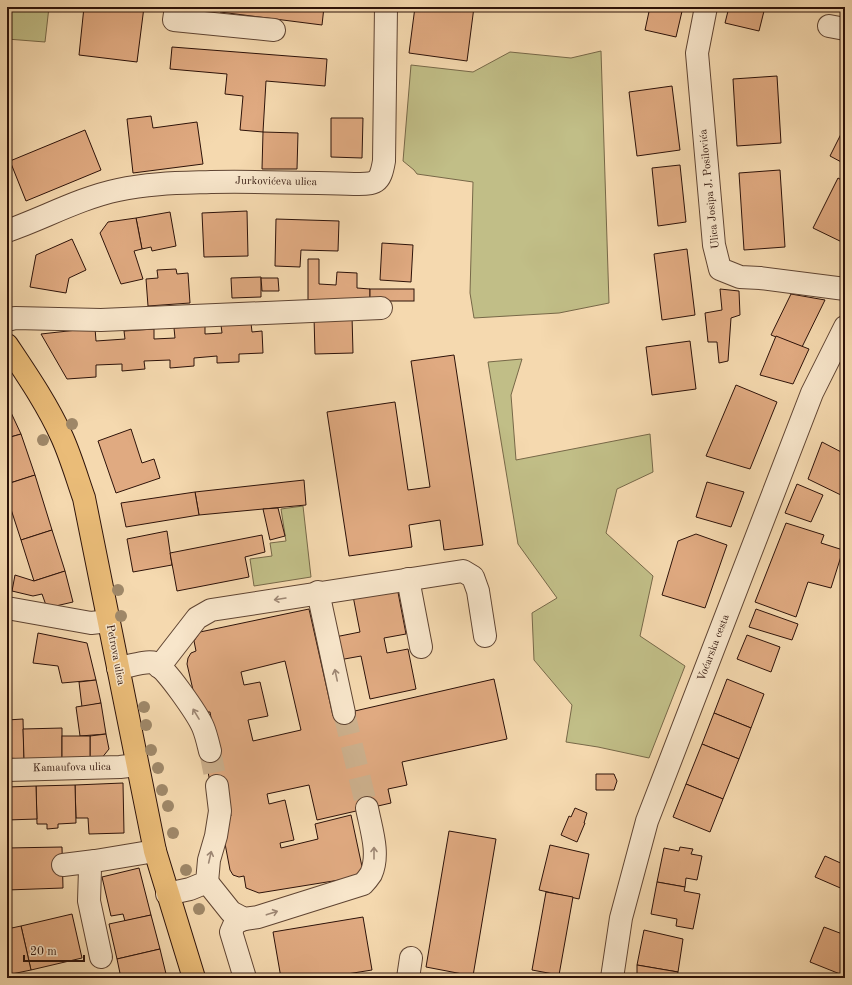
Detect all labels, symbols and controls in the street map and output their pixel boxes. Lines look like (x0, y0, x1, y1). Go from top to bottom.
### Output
street label: Ulica Josipa J. Posilovića (698, 128, 722, 249)
street label: Jurkovićeva ulica (235, 176, 318, 188)
one-way arrow (274, 595, 287, 603)
street label: Voćarska cesta (696, 613, 732, 683)
street label: Petrova ulica (104, 624, 126, 687)
one-way arrow (332, 669, 340, 682)
one-way arrow (192, 708, 200, 720)
street label: Kamaufova ulica (33, 762, 112, 774)
one-way arrow (370, 847, 378, 860)
one-way arrow (207, 851, 215, 864)
one-way arrow (265, 909, 278, 916)
scale bar (24, 937, 84, 963)
text: 20 m (30, 946, 57, 958)

